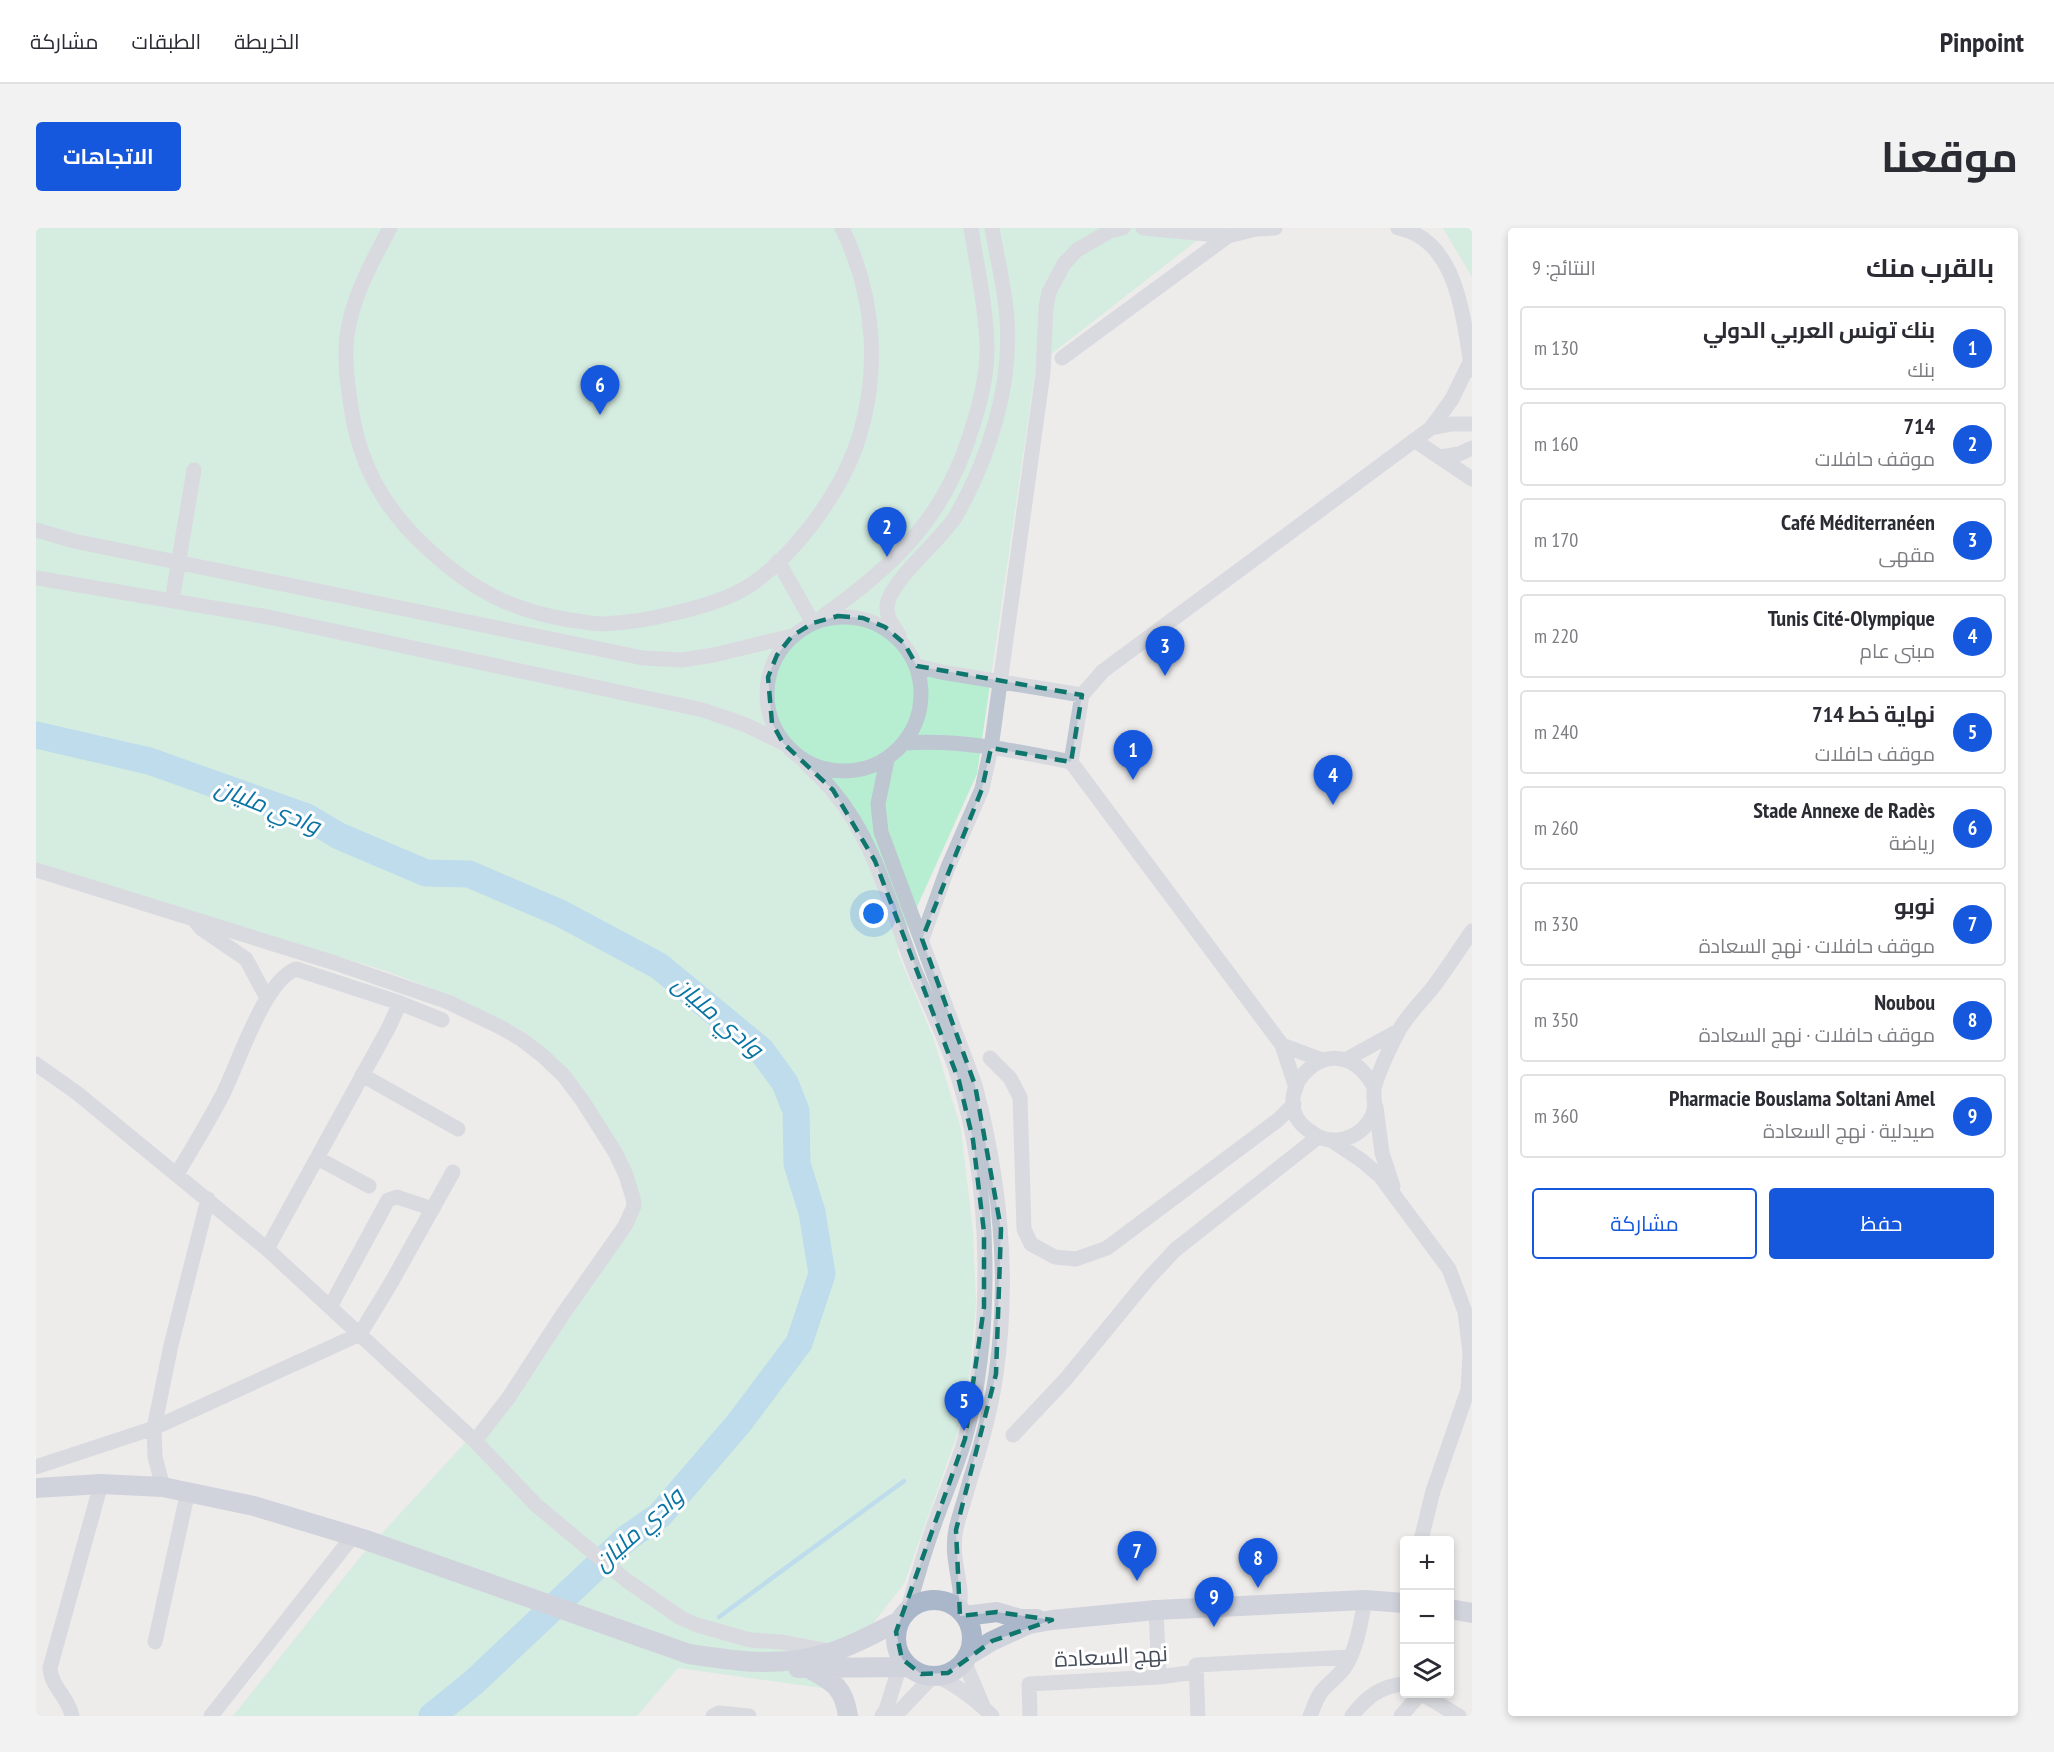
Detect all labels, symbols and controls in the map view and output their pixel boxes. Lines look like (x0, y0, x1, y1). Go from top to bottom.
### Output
text: Pinpoint (1940, 23, 2024, 60)
text: مشاركة (30, 28, 99, 55)
text: الطبقات (132, 28, 201, 55)
text: الخريطة (234, 28, 300, 55)
button: الاتجاهات (36, 122, 181, 191)
text: موقعنا (1881, 129, 2018, 184)
text: بالقرب منك (1866, 251, 1994, 284)
text: النتائج: 9 (1532, 255, 1596, 281)
text: بنك تونس العربي الدولي (1703, 316, 1935, 344)
text: 130 m (1534, 335, 1578, 361)
text: 1 (1968, 335, 1977, 361)
text: بنك (1907, 357, 1935, 383)
pin: 6 (580, 366, 620, 415)
text: 714 (1903, 412, 1935, 440)
text: 160 m (1534, 431, 1578, 457)
text: 2 (1968, 431, 1977, 457)
text: موقف حافلات (1815, 446, 1935, 472)
pin: 2 (868, 508, 906, 557)
text: Café Méditerranéen (1781, 508, 1935, 536)
text: 170 m (1534, 527, 1578, 553)
text: 3 (1968, 527, 1977, 553)
text: مقهى (1879, 542, 1935, 568)
text: Tunis Cité-Olympique (1768, 604, 1935, 632)
text: 220 m (1534, 623, 1578, 649)
text: 4 (1968, 623, 1977, 649)
pin: 3 (1146, 626, 1184, 676)
text: مبنى عام (1860, 638, 1935, 664)
text: نهاية خط 714 (1812, 700, 1935, 728)
text: 240 m (1534, 719, 1578, 745)
text: 5 (1968, 719, 1977, 745)
pin: 1 (1114, 730, 1152, 780)
text: موقف حافلات (1815, 741, 1935, 767)
pin: 4 (1314, 756, 1352, 805)
water label: وادي مليان (209, 771, 327, 846)
text: Stade Annexe de Radès (1753, 796, 1935, 824)
text: 260 m (1534, 815, 1578, 841)
text: 6 (1968, 815, 1977, 841)
text: رياضة (1889, 830, 1935, 856)
text: نوبو (1894, 892, 1935, 920)
your location (859, 899, 888, 928)
text: 330 m (1534, 911, 1578, 937)
text: 7 (1968, 911, 1977, 937)
text: موقف حافلات · نهج السعادة (1699, 933, 1935, 959)
water label: وادي مليان (663, 968, 771, 1068)
text: Noubou (1874, 988, 1935, 1016)
text: 350 m (1534, 1007, 1578, 1033)
text: 8 (1968, 1007, 1977, 1033)
text: موقف حافلات · نهج السعادة (1699, 1022, 1935, 1048)
text: Pharmacie Bouslama Soltani Amel (1669, 1084, 1935, 1112)
text: 360 m (1534, 1103, 1578, 1129)
text: 9 (1968, 1103, 1977, 1129)
text: صيدلية · نهج السعادة (1763, 1118, 1935, 1144)
button: مشاركة (1532, 1188, 1757, 1259)
button: حفظ (1769, 1188, 1994, 1259)
pin: 5 (944, 1382, 984, 1431)
water label: وادي مليان (587, 1479, 694, 1581)
pin: 7 (1118, 1532, 1156, 1581)
map controls (1400, 1536, 1454, 1698)
button: + (1400, 1536, 1454, 1590)
pin: 8 (1238, 1538, 1278, 1588)
pin: 9 (1194, 1578, 1234, 1627)
button: − (1400, 1590, 1454, 1644)
street label: نهج السعادة (1053, 1639, 1169, 1674)
button: layers (1400, 1644, 1454, 1698)

